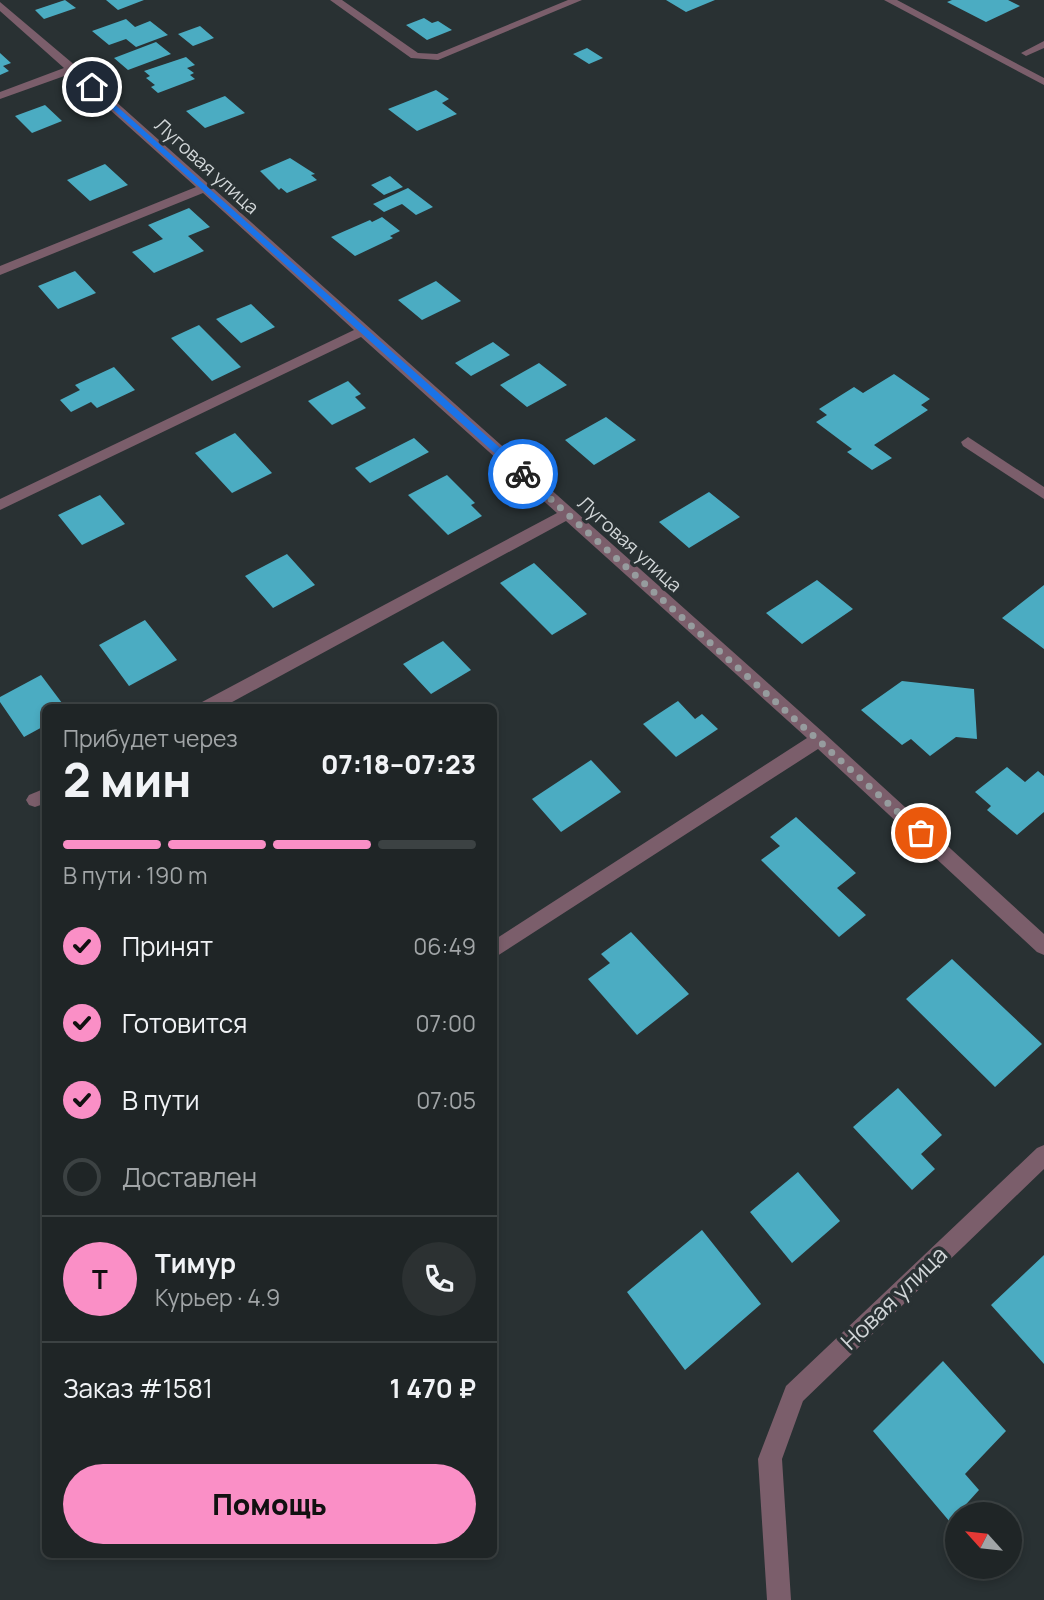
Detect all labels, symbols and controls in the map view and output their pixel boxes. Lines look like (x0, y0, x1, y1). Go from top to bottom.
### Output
pin (62, 57, 122, 117)
icon: home (73, 68, 111, 106)
street label: Луговая улица (149, 112, 265, 220)
courier (488, 439, 558, 509)
icon: bike (504, 455, 542, 493)
street label: Луговая улица (572, 490, 688, 598)
text: Прибудет через (63, 722, 238, 754)
text: 07:18–07:23 (321, 746, 476, 782)
text: 2 мин (63, 748, 191, 811)
pin (891, 803, 951, 863)
icon: bag (902, 814, 940, 852)
text: В пути · 190 m (63, 859, 207, 891)
icon: check (63, 927, 101, 965)
text: Принят (122, 928, 213, 964)
text: 06:49 (413, 930, 476, 962)
icon: check (63, 1004, 101, 1042)
text: Готовится (122, 1005, 247, 1041)
text: 07:00 (415, 1007, 476, 1039)
icon: check (63, 1081, 101, 1119)
text: В пути (122, 1082, 200, 1118)
text: 07:05 (416, 1084, 476, 1116)
text: Доставлен (122, 1159, 257, 1195)
street label: Новая улица (833, 1238, 954, 1356)
button: phone (402, 1242, 476, 1316)
text: Тимур (155, 1245, 236, 1281)
text: Т (92, 1261, 108, 1297)
text: Курьер · 4.9 (155, 1281, 280, 1313)
text: Заказ #1581 (63, 1370, 213, 1406)
text: 1 470 ₽ (390, 1370, 476, 1406)
button: Помощь (63, 1464, 476, 1544)
north arrow (945, 1502, 1022, 1578)
map controls (945, 1502, 1022, 1579)

